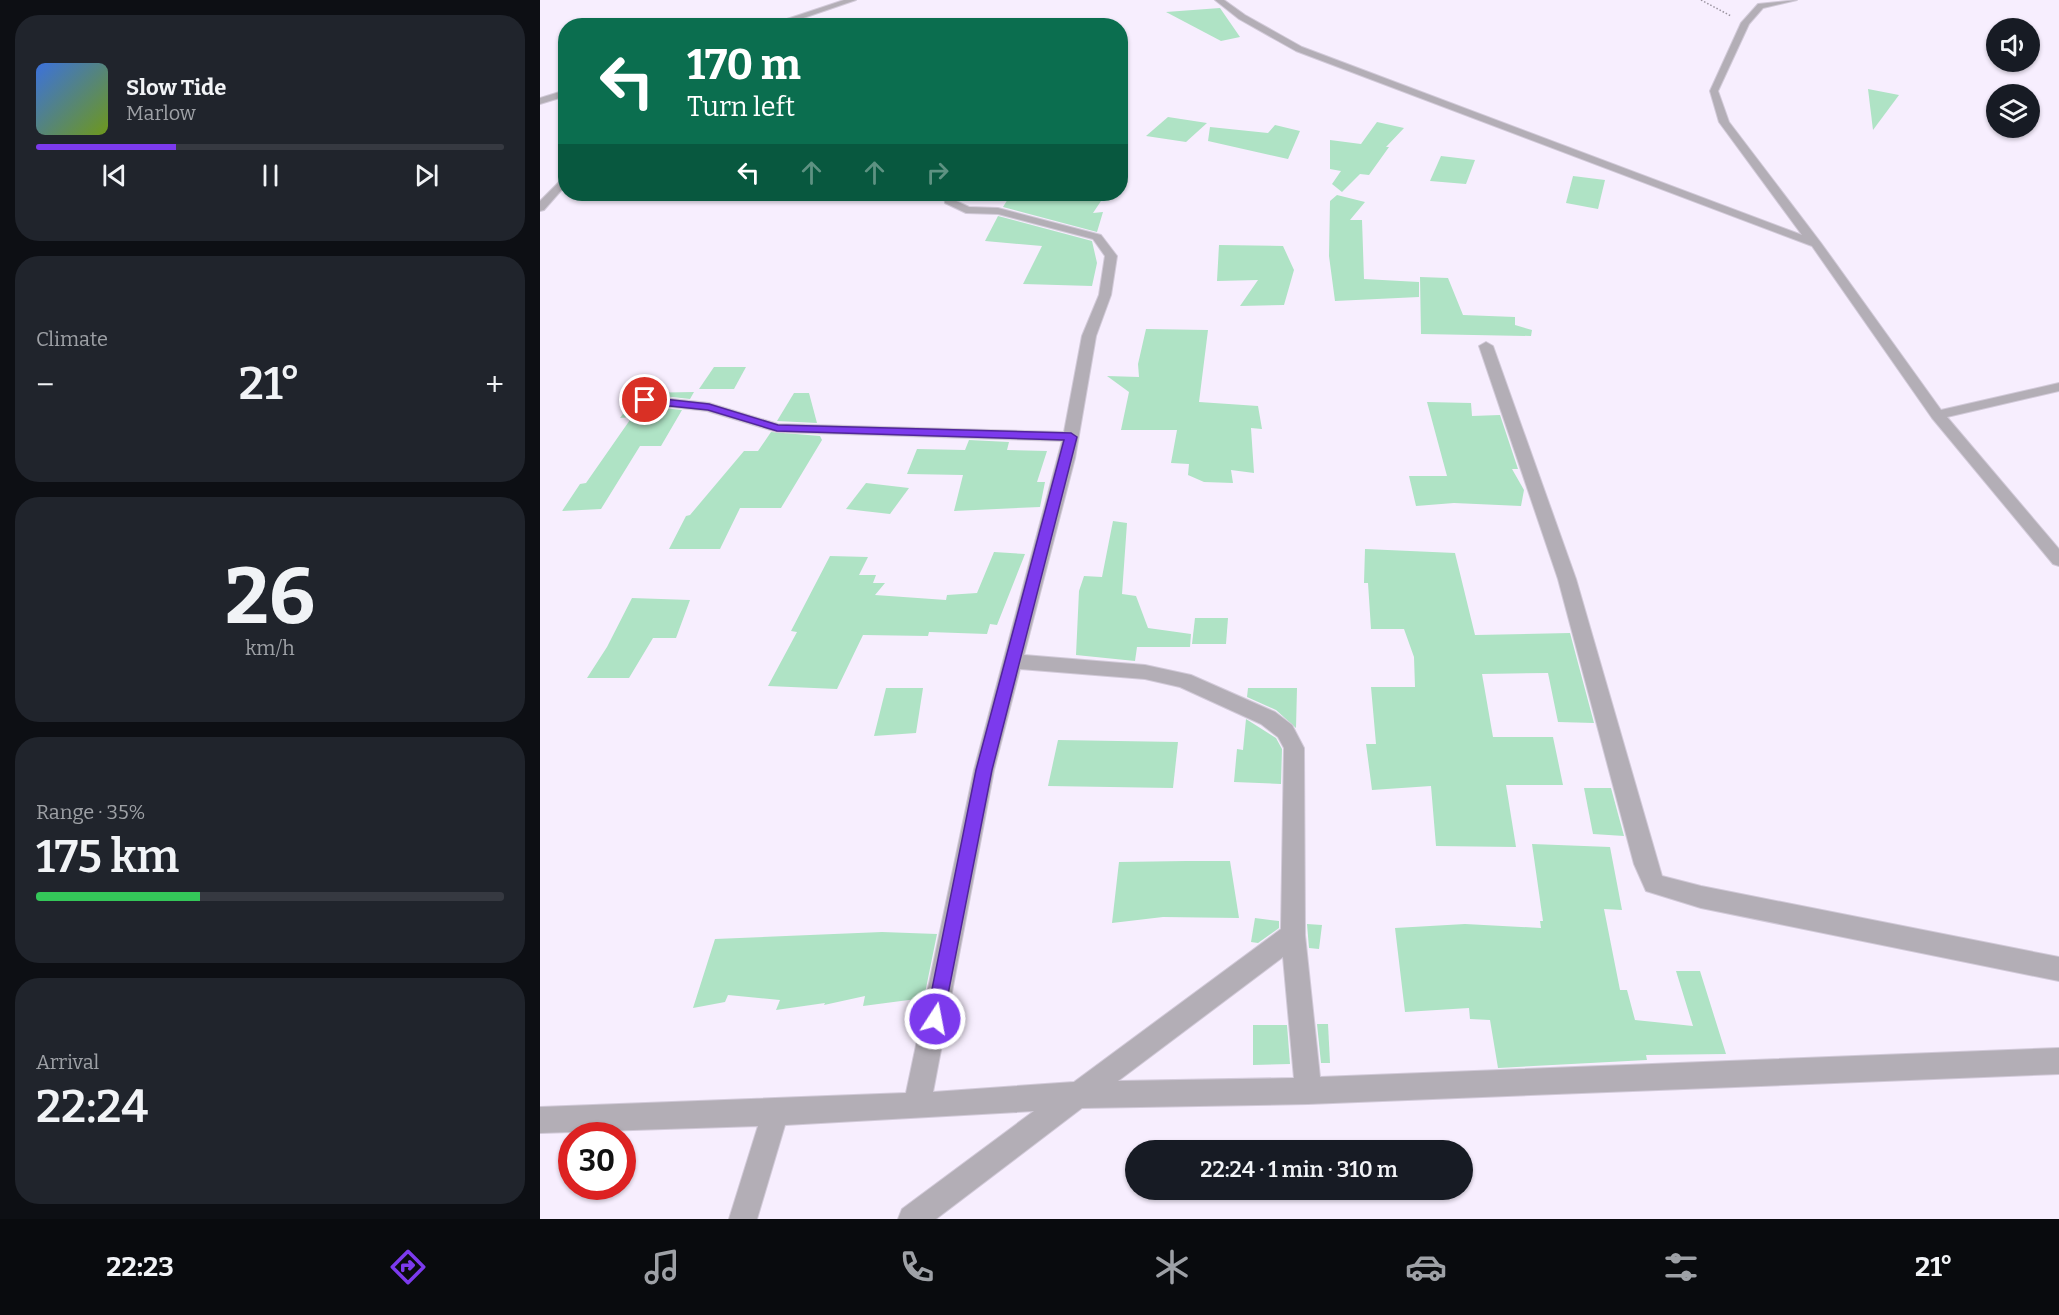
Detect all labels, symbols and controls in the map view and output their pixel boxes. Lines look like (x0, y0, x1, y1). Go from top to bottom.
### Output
map controls (1986, 18, 2040, 138)
button: sound (1986, 18, 2040, 72)
text: 170 m (687, 40, 801, 90)
icon: left (588, 42, 666, 120)
text: Slow Tide (126, 74, 226, 101)
button: layers (1986, 84, 2040, 138)
text: Turn left (687, 91, 795, 123)
text: Marlow (126, 101, 196, 125)
icon: left (732, 156, 765, 189)
icon: ahead (795, 156, 828, 189)
icon: ahead (858, 156, 891, 189)
icon: right (921, 156, 954, 189)
icon: previous (98, 159, 131, 192)
icon: pause (254, 159, 287, 192)
icon: next (410, 159, 443, 192)
text: Climate (36, 327, 108, 351)
text: 21° (239, 357, 301, 411)
text: − (36, 365, 54, 405)
text: + (485, 365, 504, 405)
pin (619, 374, 670, 425)
icon: arrive (628, 383, 661, 416)
text: 26 (225, 550, 315, 644)
text: km/h (245, 636, 295, 660)
text: Range · 35% (36, 800, 146, 824)
text: 175 km (36, 830, 179, 884)
position arrow (903, 987, 967, 1051)
text: Arrival (36, 1050, 99, 1074)
text: 22:24 (36, 1080, 148, 1134)
speed limit sign: 30 (558, 1122, 636, 1200)
text: 22:24 · 1 min · 310 m (1200, 1156, 1398, 1183)
icon: directions (387, 1246, 429, 1288)
icon: music (641, 1246, 683, 1288)
icon: phone (896, 1246, 938, 1288)
icon: climate (1151, 1246, 1193, 1288)
icon: car (1405, 1246, 1447, 1288)
icon: filters (1660, 1246, 1702, 1288)
text: 22:23 (106, 1251, 174, 1283)
text: 21° (1915, 1251, 1953, 1283)

